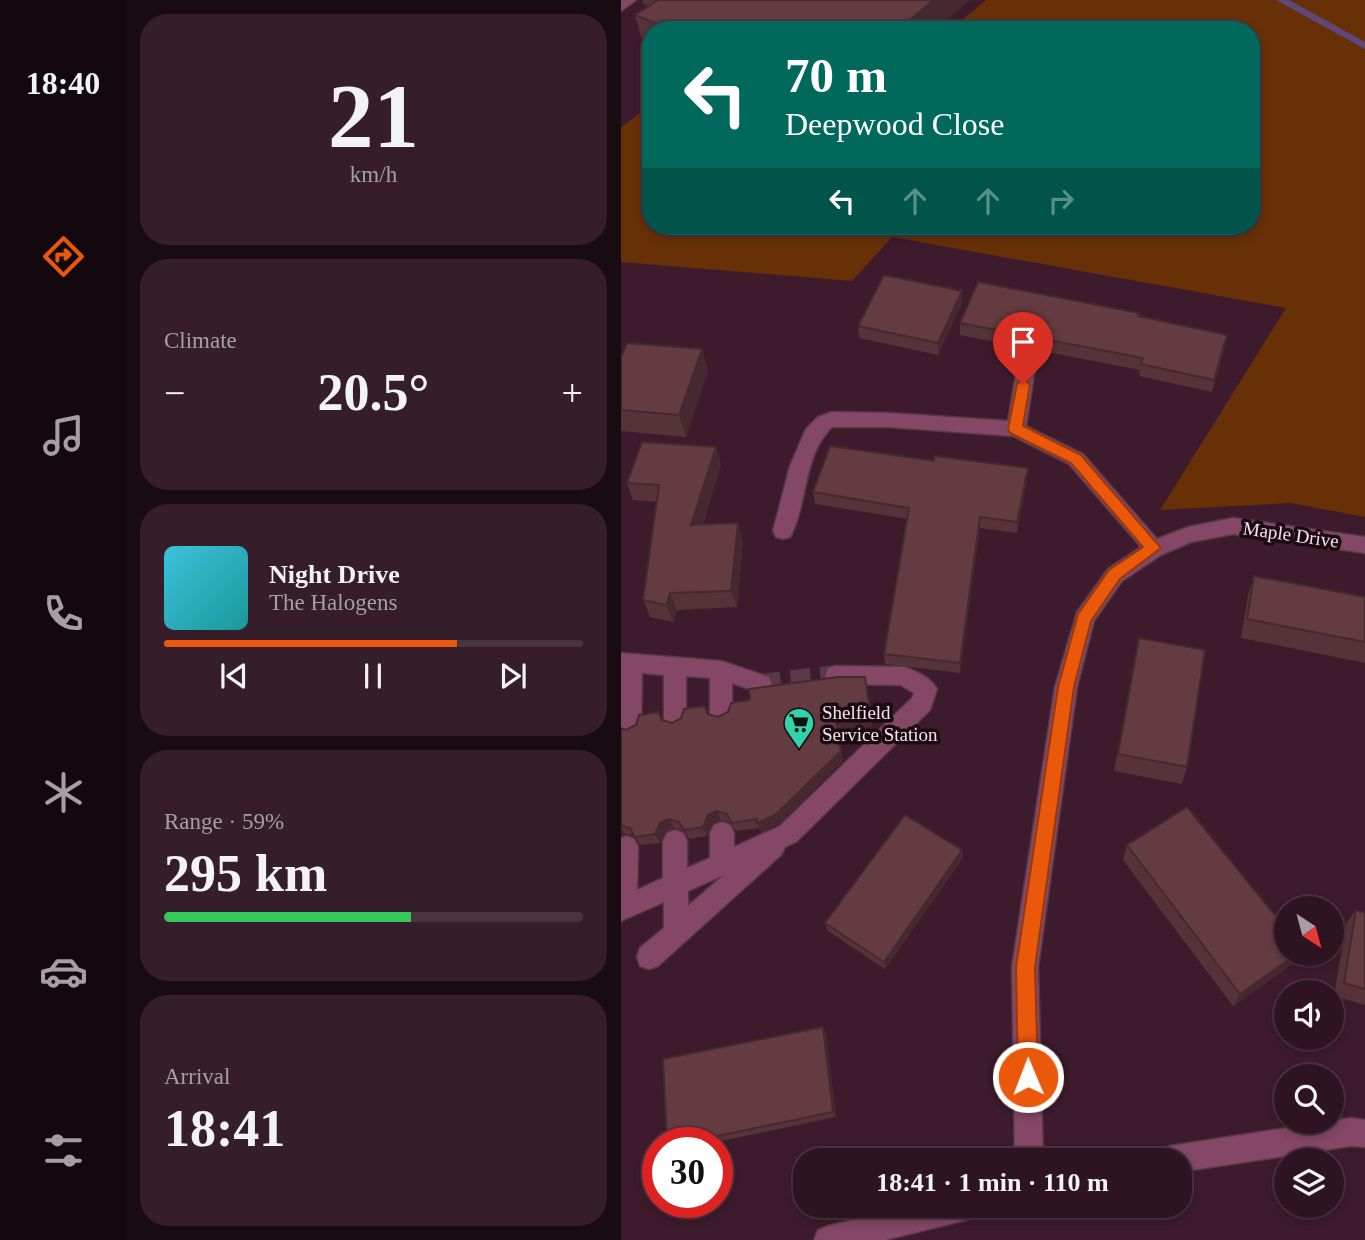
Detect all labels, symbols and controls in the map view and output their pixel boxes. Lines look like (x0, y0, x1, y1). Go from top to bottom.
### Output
text: 70 m (785, 48, 887, 103)
icon: left (670, 49, 761, 140)
text: 18:40 (26, 65, 100, 101)
text: 21 (328, 66, 419, 167)
text: Deepwood Close (785, 106, 1005, 142)
text: km/h (350, 162, 397, 187)
icon: left (823, 182, 861, 220)
icon: ahead (896, 182, 934, 220)
icon: ahead (969, 182, 1007, 220)
icon: right (1042, 182, 1080, 220)
icon: directions (39, 232, 88, 281)
pin (993, 312, 1053, 384)
icon: arrive (1004, 323, 1042, 361)
text: Climate (164, 328, 237, 353)
text: 20.5° (318, 364, 429, 421)
text: − (164, 372, 185, 414)
text: + (562, 372, 583, 414)
icon: music (39, 411, 88, 460)
street label: Maple Drive (1242, 517, 1340, 552)
text: Night Drive (269, 560, 400, 589)
icon: phone (39, 589, 88, 638)
text: The Halogens (269, 590, 397, 615)
icon: previous (215, 657, 253, 695)
icon: pause (354, 657, 392, 695)
icon: next (494, 657, 532, 695)
place label: Shelfield Service Station (822, 702, 938, 745)
supermarket icon: Shelfield Service Station (782, 706, 816, 750)
icon: climate (39, 768, 88, 817)
text: Range · 59% (164, 809, 284, 834)
text: 295 km (164, 845, 327, 902)
north arrow (1274, 896, 1344, 966)
map controls (1274, 896, 1344, 1218)
icon: car (39, 947, 88, 996)
button: sound (1274, 980, 1344, 1050)
position arrow (991, 1040, 1065, 1114)
text: Arrival (164, 1064, 230, 1089)
button: search (1274, 1064, 1344, 1134)
text: 18:41 (164, 1100, 285, 1157)
icon: filters (39, 1126, 88, 1175)
speed limit sign: 30 (642, 1127, 733, 1218)
button: layers (1274, 1148, 1344, 1218)
text: 18:41 · 1 min · 110 m (876, 1168, 1109, 1197)

